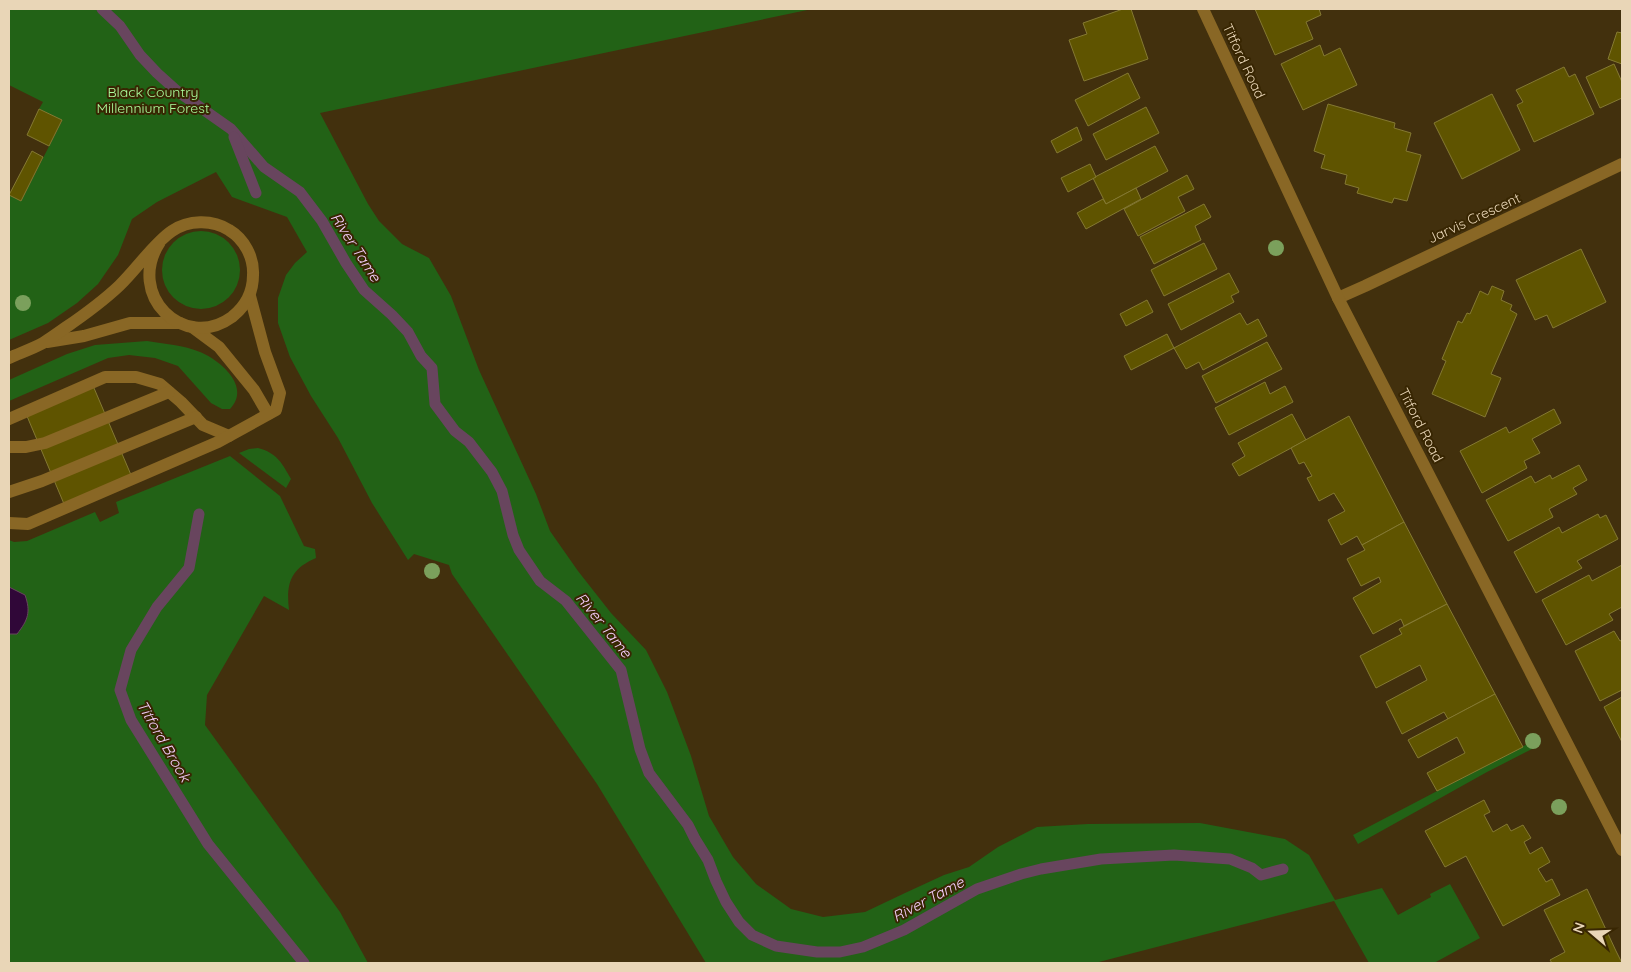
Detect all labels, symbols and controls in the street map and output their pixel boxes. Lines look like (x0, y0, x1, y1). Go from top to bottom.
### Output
street label: Titford Road (1219, 21, 1269, 101)
park label: Black Country Millennium Forest (97, 83, 210, 117)
street label: Jarvis Crescent (1425, 189, 1523, 247)
water label: River Tame (327, 209, 386, 285)
street label: Titford Road (1395, 385, 1447, 465)
water label: River Tame (572, 589, 636, 662)
water label: Titford Brook (133, 697, 196, 787)
water label: River Tame (889, 872, 967, 926)
north arrow (1566, 907, 1616, 957)
text: N (1569, 920, 1589, 936)

